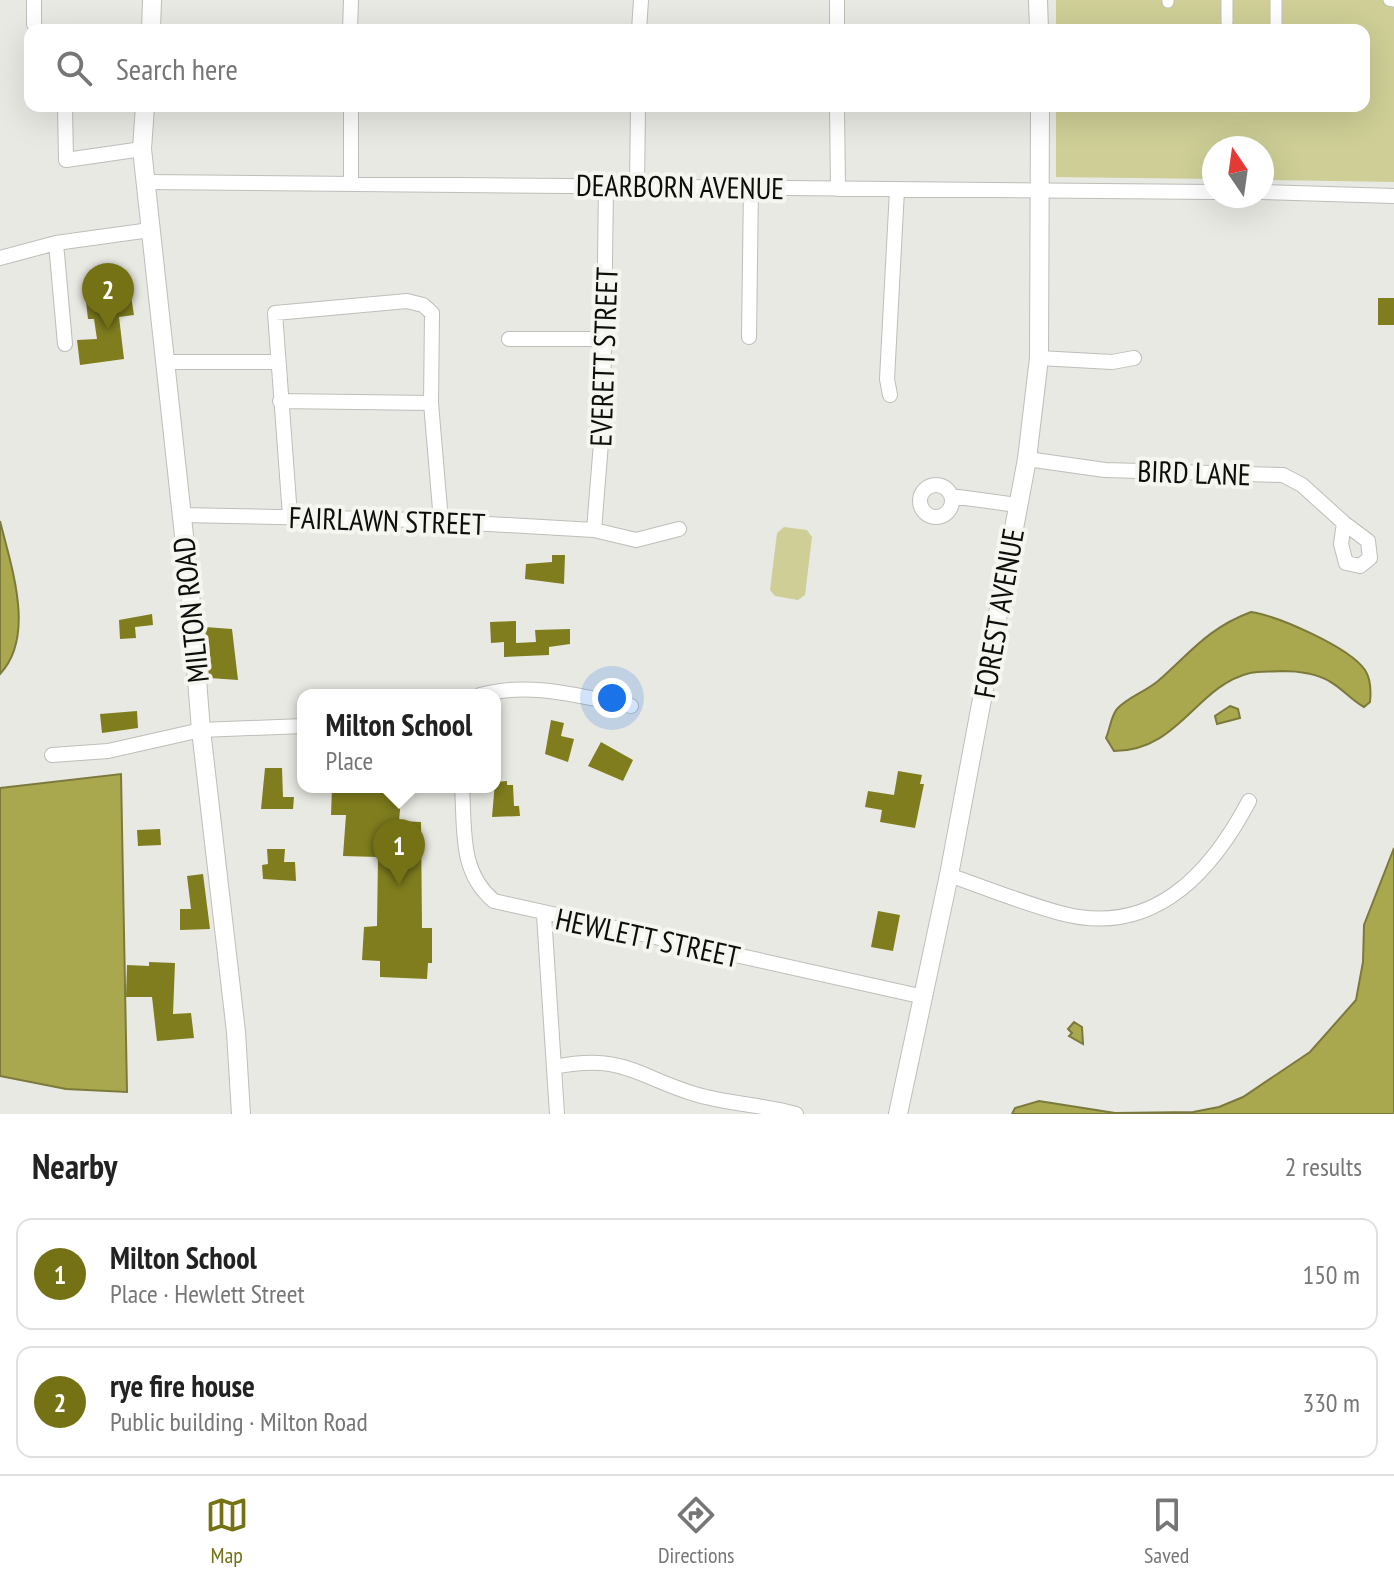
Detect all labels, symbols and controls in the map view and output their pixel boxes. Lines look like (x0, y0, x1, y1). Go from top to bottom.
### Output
search box (24, 24, 1370, 112)
icon: search (52, 46, 96, 90)
text: Search here (116, 49, 238, 88)
north arrow (1202, 136, 1274, 208)
street label: DEARBORN AVENUE (576, 165, 784, 207)
pin: 2 (82, 263, 134, 329)
street label: EVERETT STREET (580, 267, 626, 447)
street label: BIRD LANE (1137, 451, 1251, 493)
street label: FAIRLAWN STREET (288, 497, 486, 543)
street label: FOREST AVENUE (964, 525, 1032, 701)
street label: MILTON ROAD (163, 535, 217, 685)
your location (592, 678, 632, 718)
popup (297, 689, 501, 793)
text: Milton School (326, 705, 472, 744)
text: Place (326, 744, 373, 777)
pin: 1 (373, 819, 425, 885)
street label: HEWLETT STREET (552, 898, 744, 976)
text: Nearby (32, 1144, 117, 1188)
text: 2 results (1285, 1150, 1362, 1183)
text: Milton School (110, 1238, 257, 1277)
text: 1 (54, 1258, 66, 1291)
text: 150 m (1302, 1258, 1360, 1291)
text: Place · Hewlett Street (110, 1277, 305, 1310)
text: rye fire house (110, 1366, 255, 1405)
text: 2 (54, 1386, 66, 1419)
text: 330 m (1302, 1386, 1360, 1419)
text: Public building · Milton Road (110, 1405, 368, 1438)
tab: Map (205, 1493, 249, 1569)
tab: Directions (658, 1493, 735, 1569)
tab: Saved (1144, 1493, 1189, 1569)

